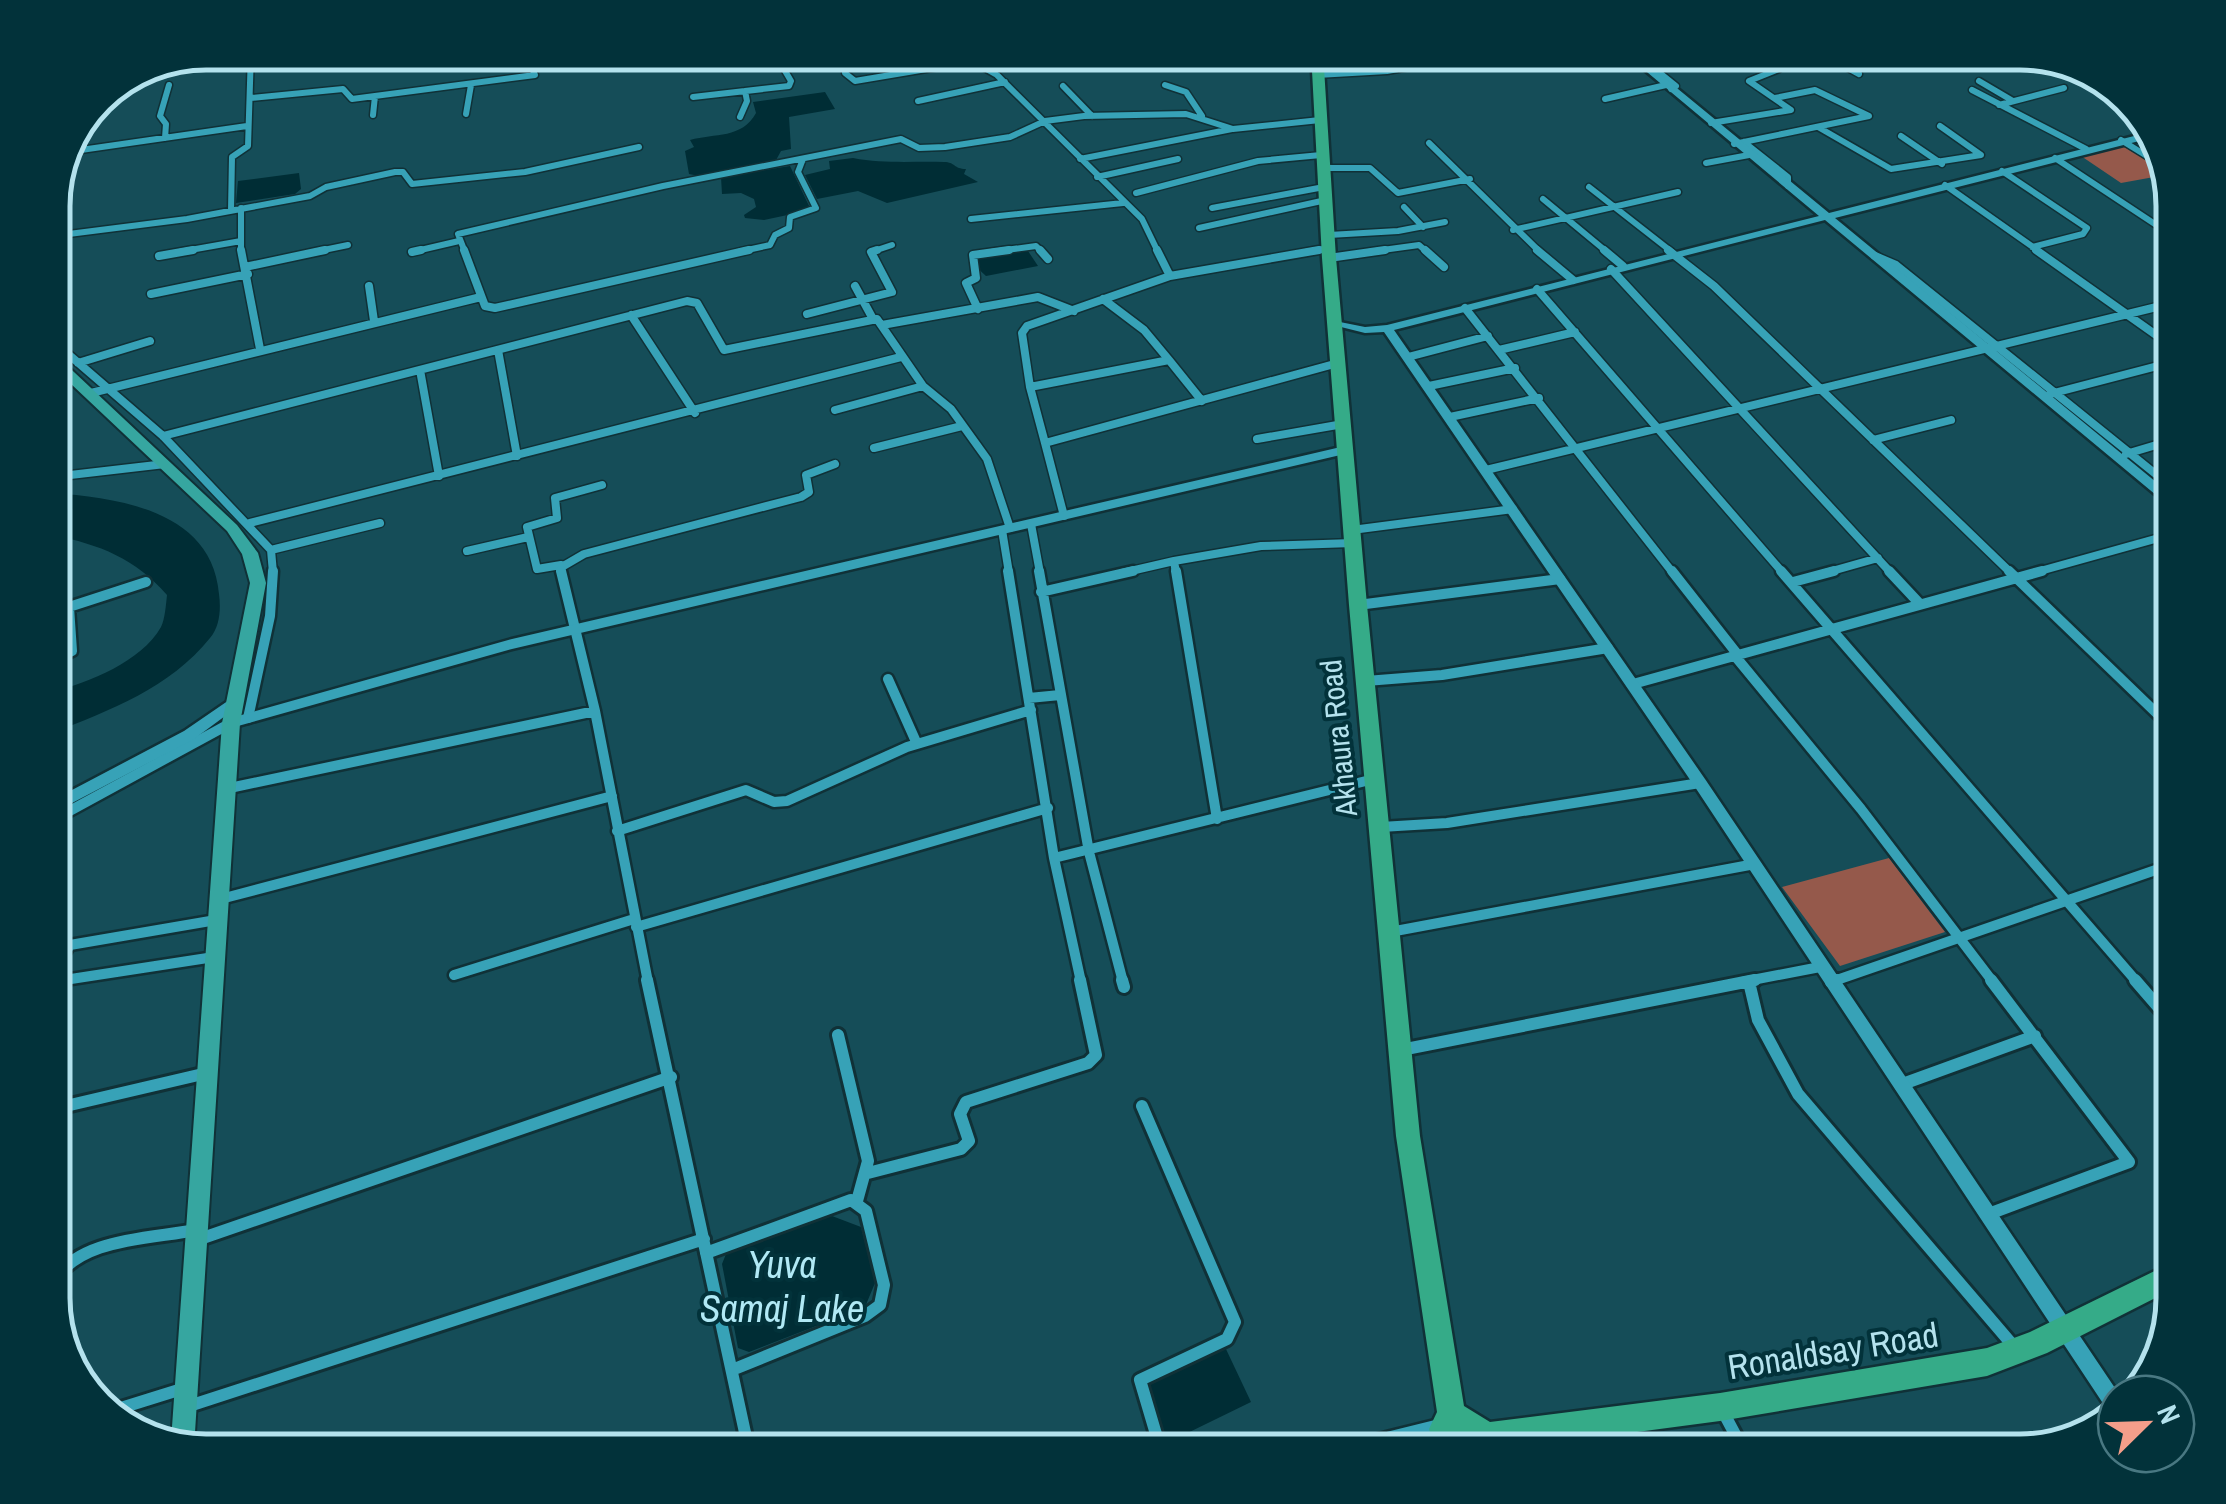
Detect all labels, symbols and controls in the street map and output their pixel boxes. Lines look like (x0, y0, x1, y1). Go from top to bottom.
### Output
street label: Akhaura Road (1310, 658, 1366, 819)
water label: Yuva Samaj Lake (700, 1239, 864, 1334)
street label: Ronaldsay Road (1724, 1311, 1941, 1390)
north arrow (2096, 1374, 2196, 1474)
text: N (2148, 1399, 2190, 1429)

